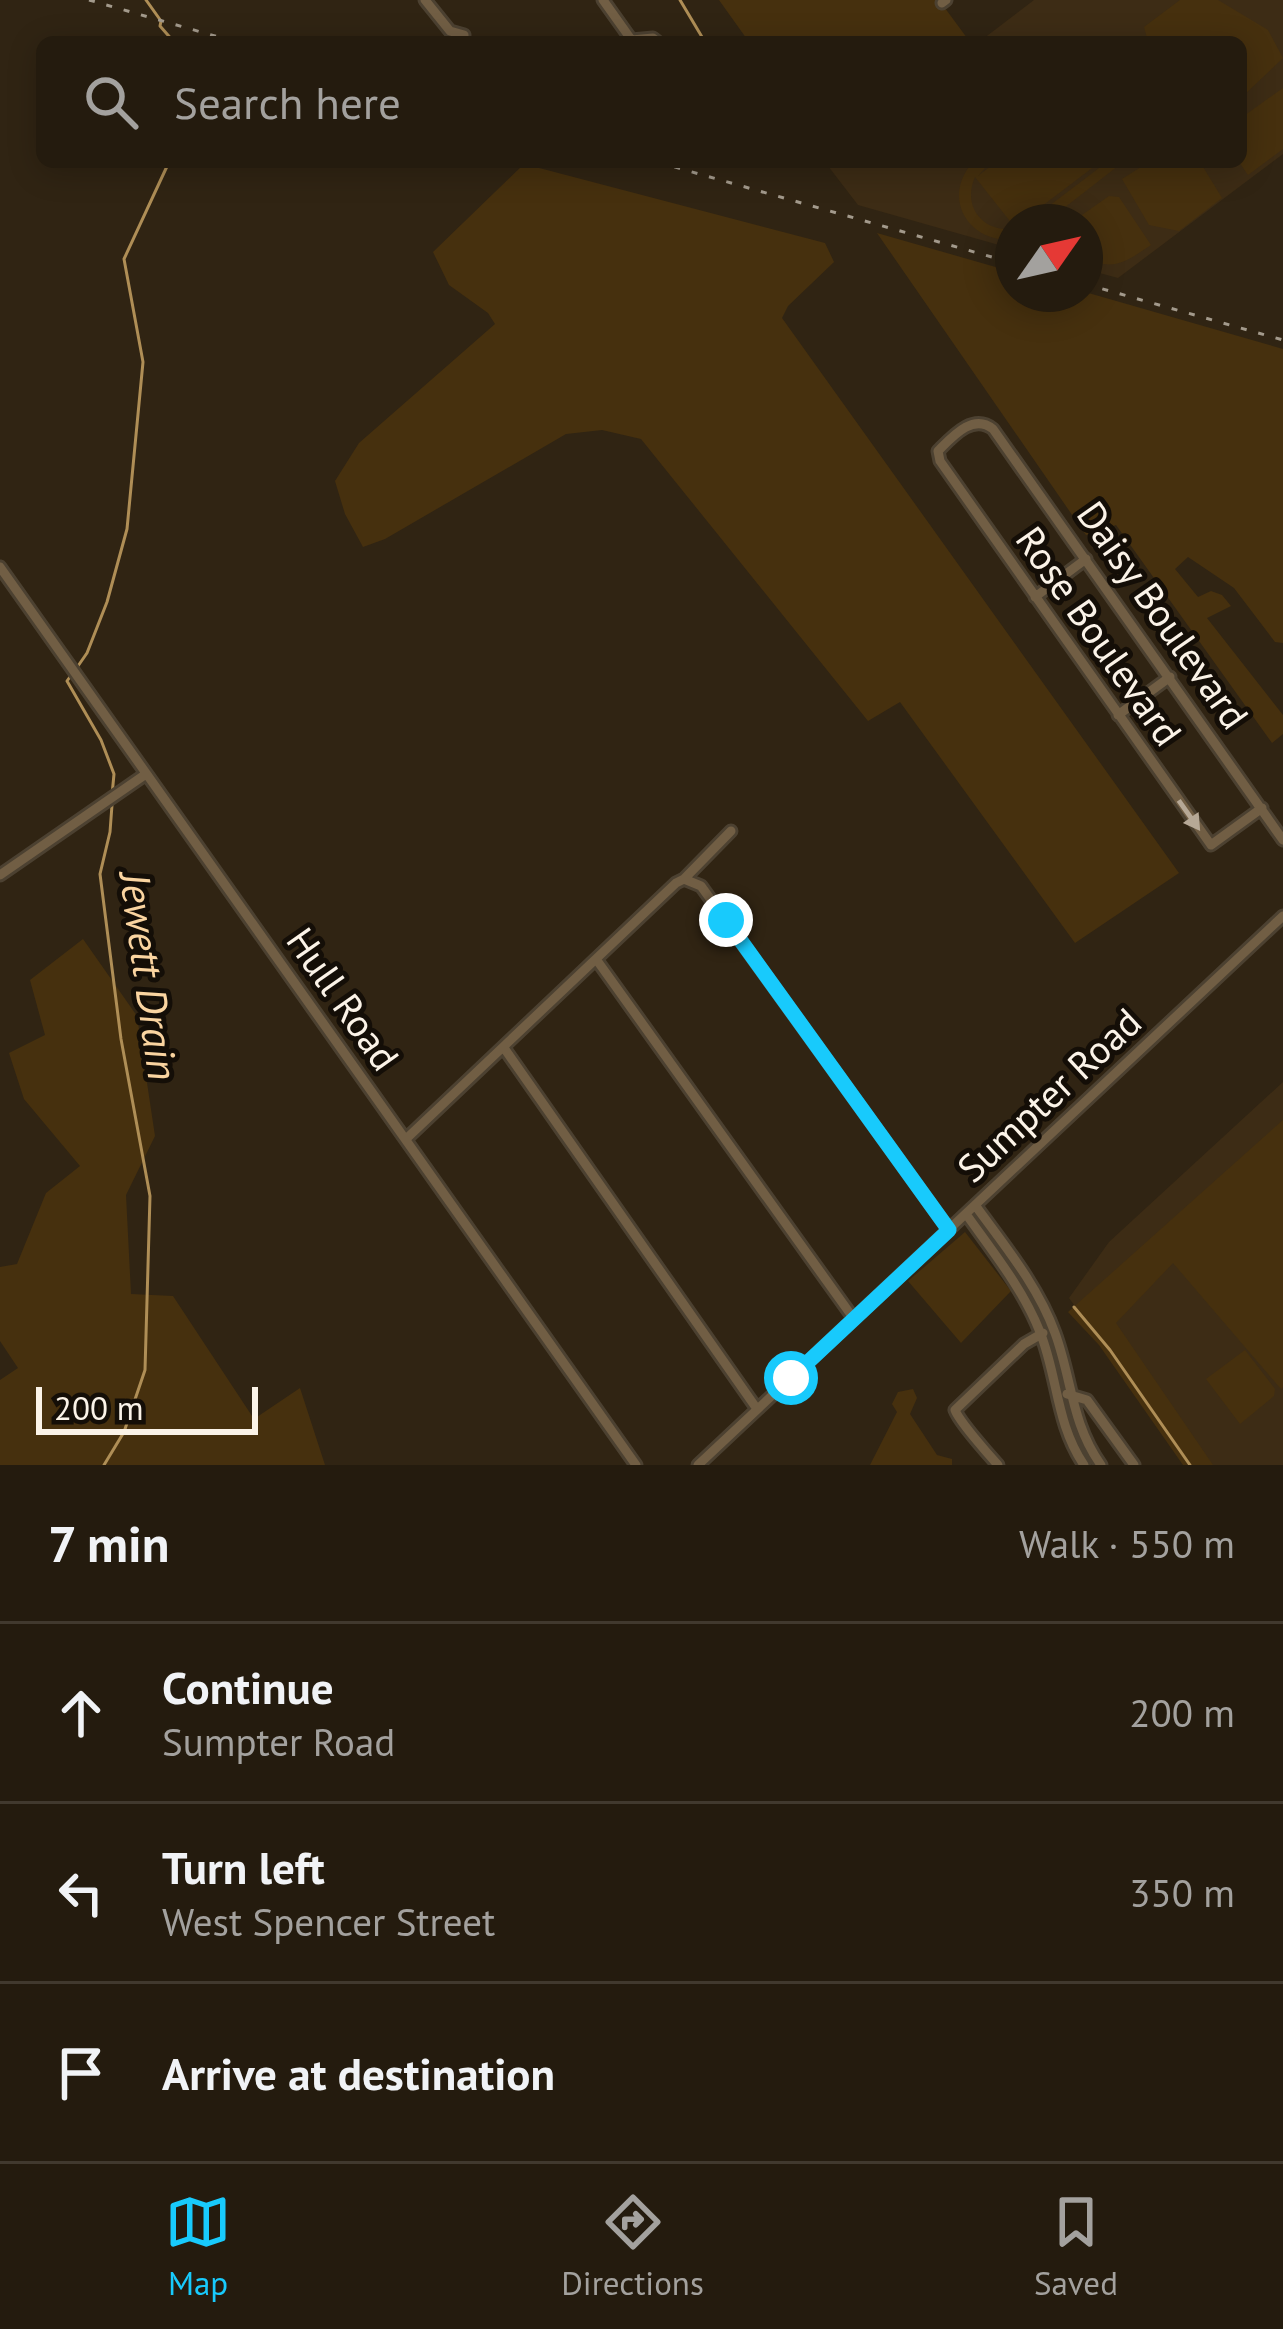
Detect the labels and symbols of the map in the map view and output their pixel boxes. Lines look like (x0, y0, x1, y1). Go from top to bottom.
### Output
north arrow (995, 204, 1103, 312)
street label: Daisy Boulevard (1066, 491, 1261, 738)
street label: Rose Boulevard (1005, 516, 1194, 755)
one-way arrow (1177, 798, 1200, 831)
water label: Jewett Drain (107, 865, 191, 1084)
route end (699, 893, 753, 947)
street label: Hull Road (276, 917, 411, 1080)
street label: Sumpter Road (946, 996, 1151, 1193)
route start (764, 1351, 818, 1405)
scale bar (36, 1381, 258, 1434)

